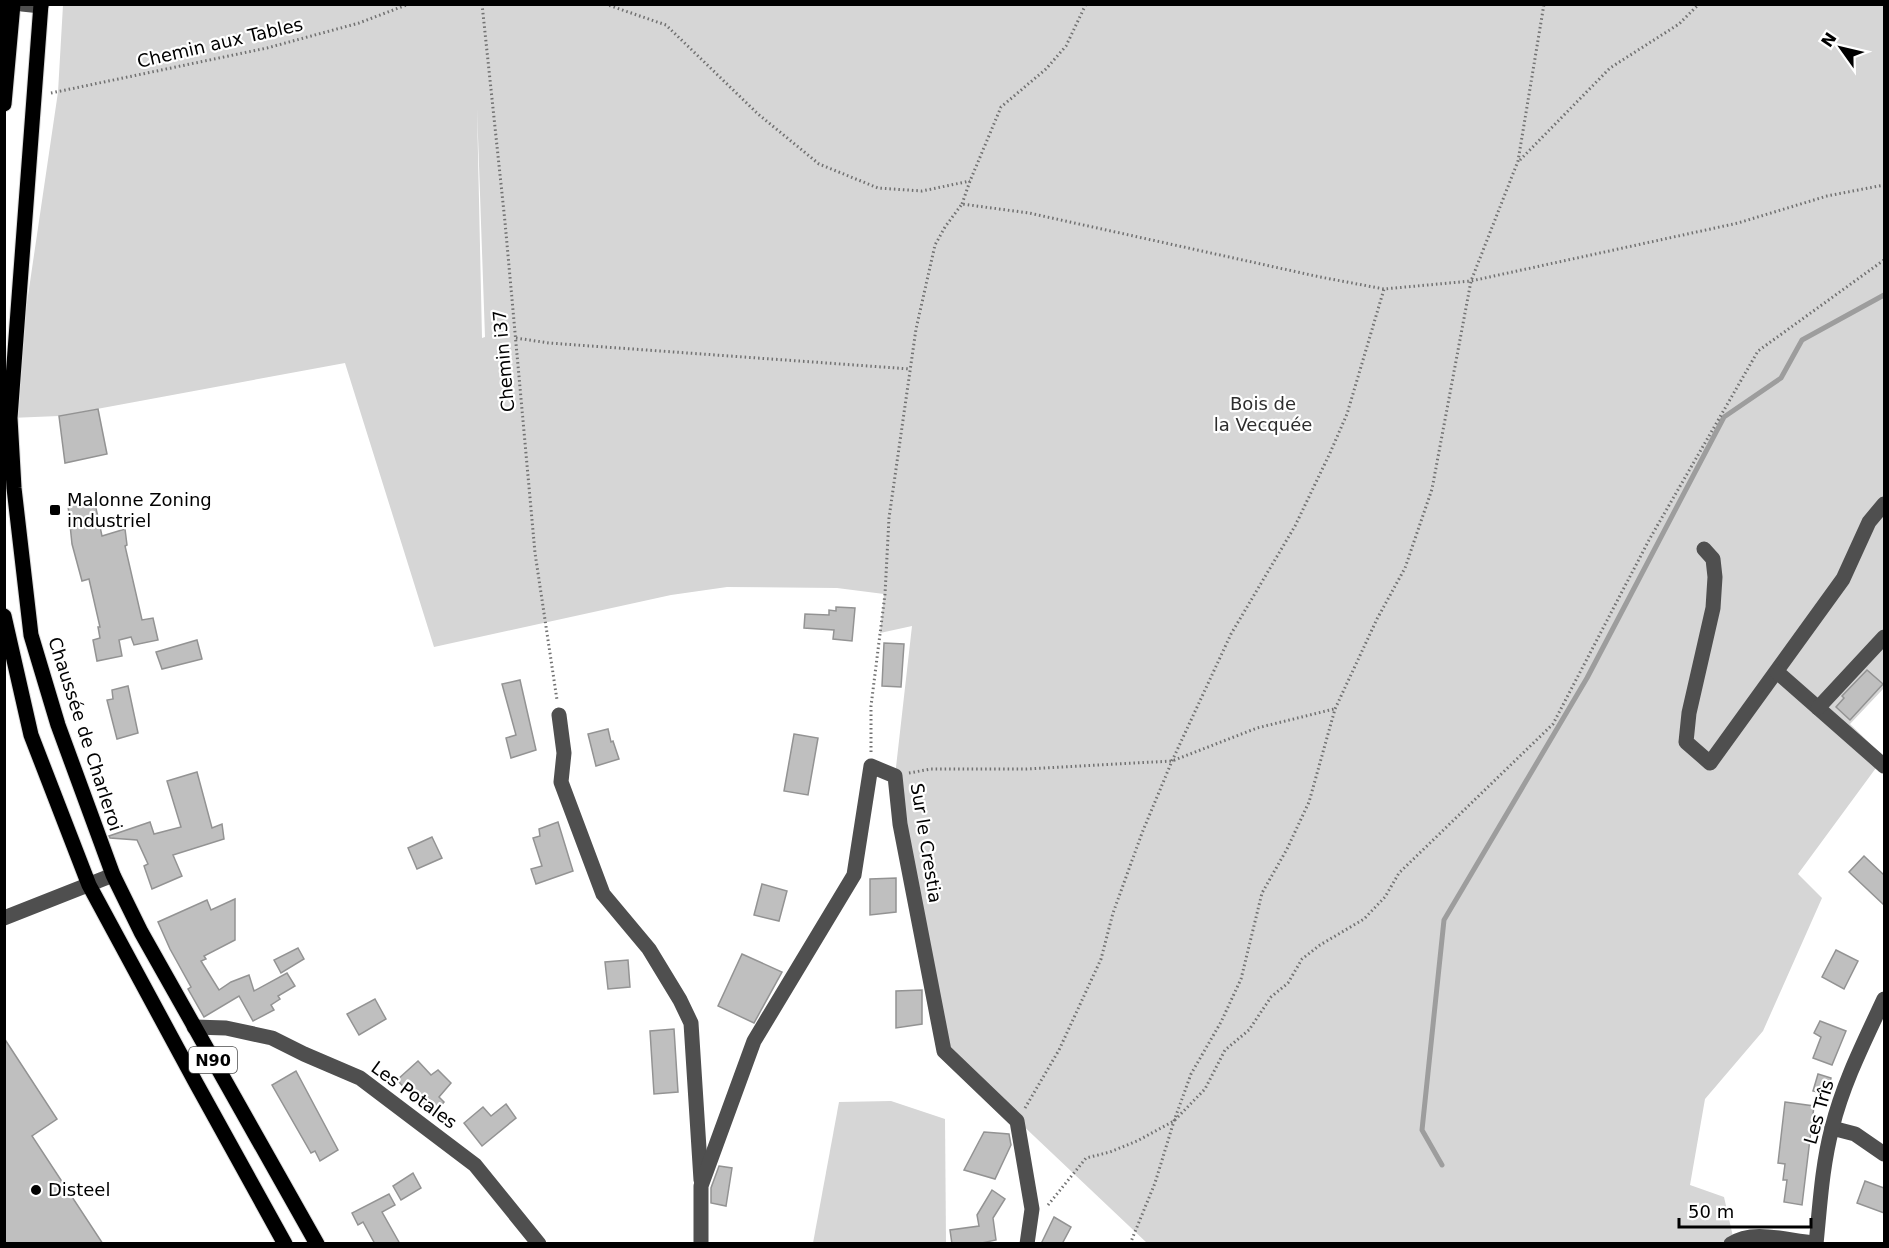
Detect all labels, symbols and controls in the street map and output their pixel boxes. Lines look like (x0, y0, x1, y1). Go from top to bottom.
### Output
street label: Chemin aux Tables (135, 13, 305, 72)
north arrow (1811, 18, 1871, 78)
text: N (1817, 29, 1841, 51)
street label: Chemin i37 (489, 309, 518, 413)
park label: Bois de la Vecquée (1214, 393, 1312, 435)
place label: Malonne Zoning industriel (67, 489, 212, 531)
marker: Malonne Zoning industriel (48, 503, 62, 517)
street label: Chaussée de Charleroi (44, 634, 127, 834)
street label: Sur le Crestia (907, 782, 946, 904)
road number: N90 (189, 1047, 237, 1073)
street label: Les Potales (367, 1057, 461, 1133)
street label: Les Trîs (1799, 1077, 1838, 1146)
place label: Disteel (48, 1179, 110, 1200)
marker: Disteel (29, 1183, 43, 1197)
scale bar (1679, 1191, 1811, 1229)
text: 50 m (1688, 1201, 1734, 1222)

